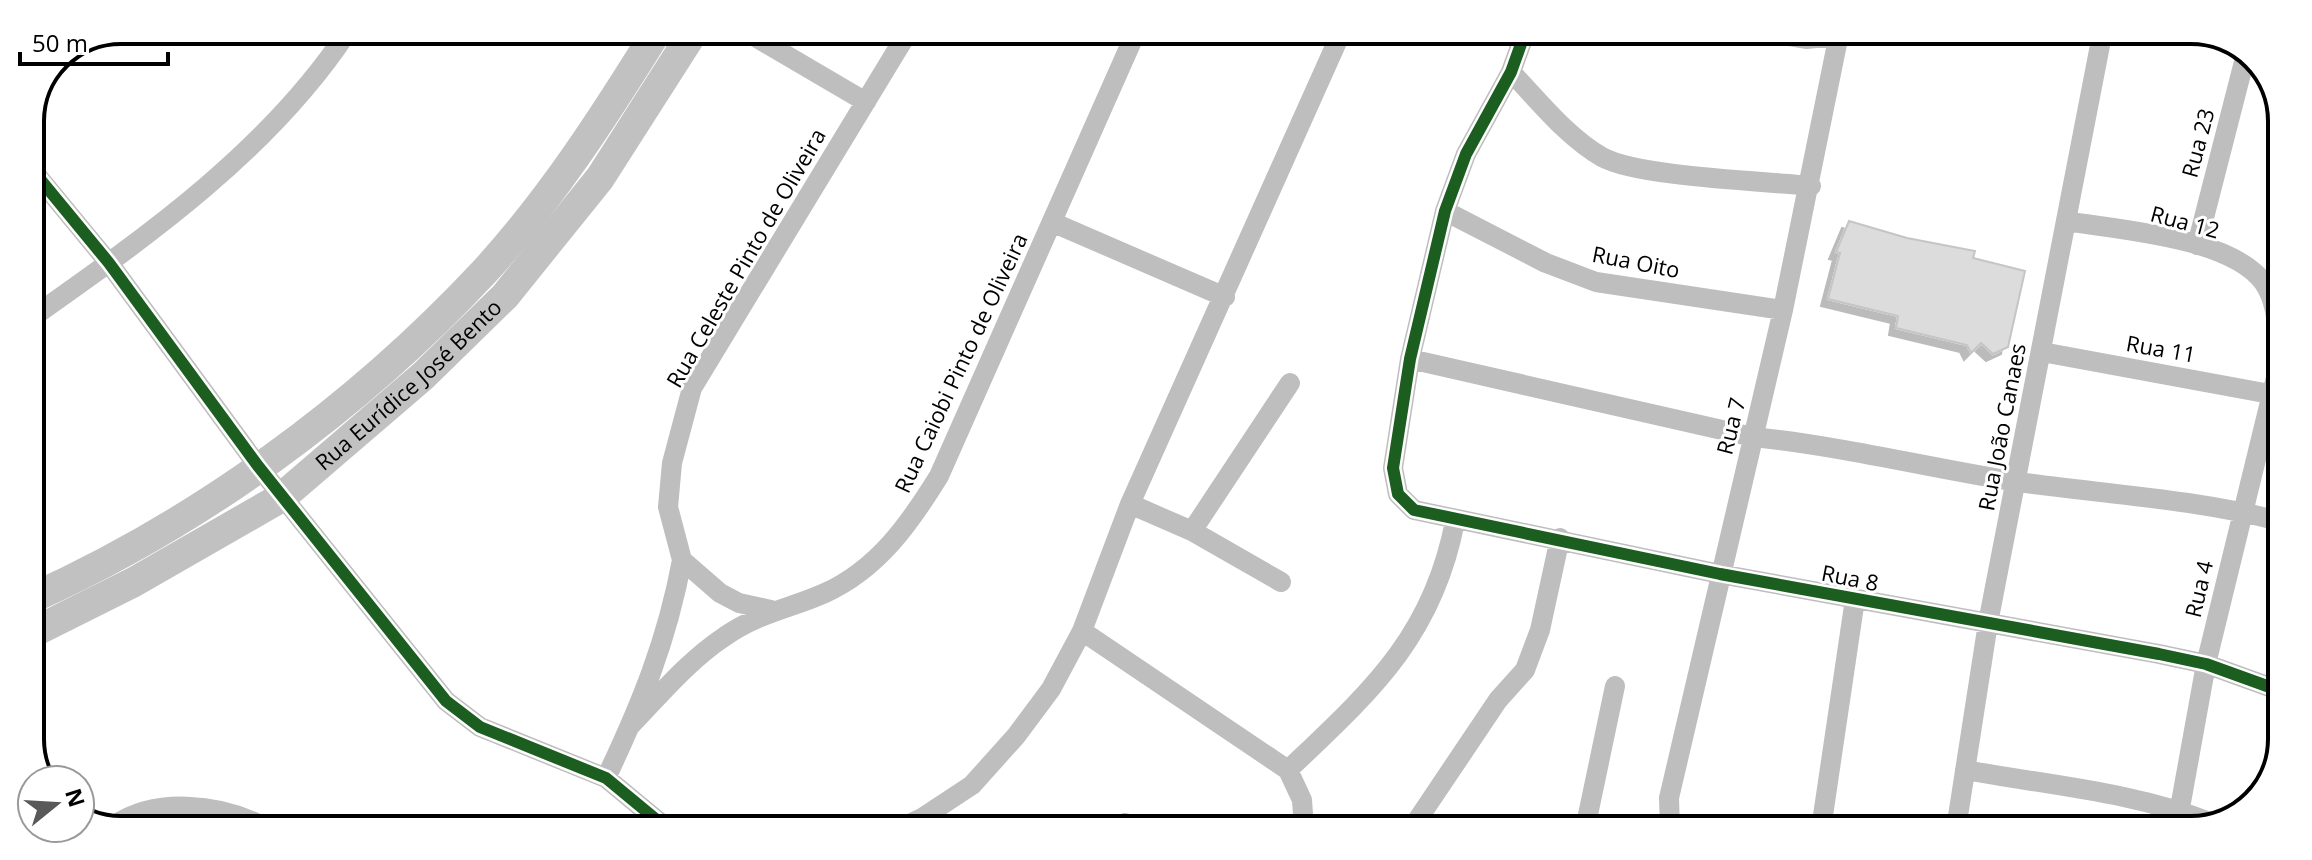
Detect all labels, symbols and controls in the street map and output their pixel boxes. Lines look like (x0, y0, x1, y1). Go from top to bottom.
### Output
scale bar (20, 16, 168, 66)
text: 50 m (32, 26, 88, 59)
street label: Rua 23 (2173, 105, 2221, 181)
street label: Rua Celeste Pinto de Oliveira (659, 122, 832, 393)
street label: Rua 12 (2147, 197, 2223, 245)
street label: Rua Caiobi Pinto de Oliveira (887, 228, 1034, 497)
street label: Rua Oito (1590, 238, 1683, 284)
street label: Rua Eurídice José Bento (308, 292, 507, 476)
street label: Rua 11 (2124, 327, 2198, 369)
street label: Rua João Canaes (1970, 341, 2032, 513)
street label: Rua 7 (1709, 394, 1752, 457)
street label: Rua 8 (1819, 557, 1881, 597)
street label: Rua 4 (2177, 557, 2219, 620)
north arrow (16, 764, 96, 844)
text: N (59, 784, 93, 811)

